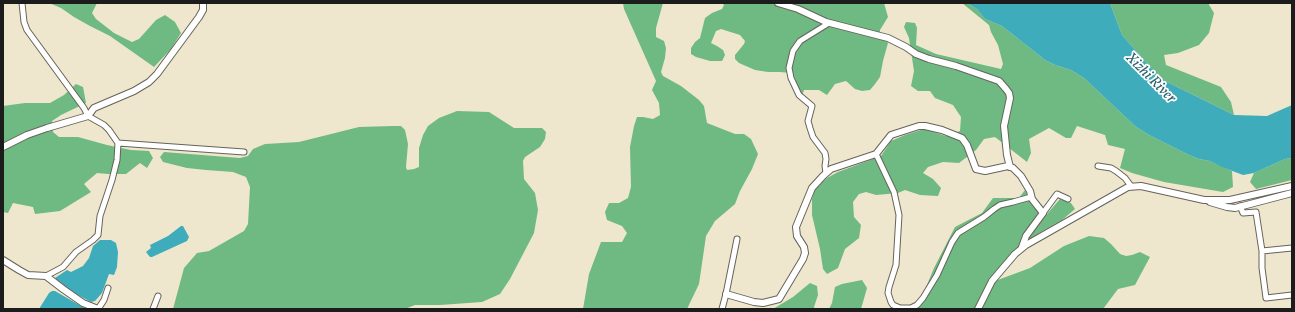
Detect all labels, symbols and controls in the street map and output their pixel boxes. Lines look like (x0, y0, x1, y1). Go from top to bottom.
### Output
water label: Xizhi River (1121, 50, 1179, 108)

